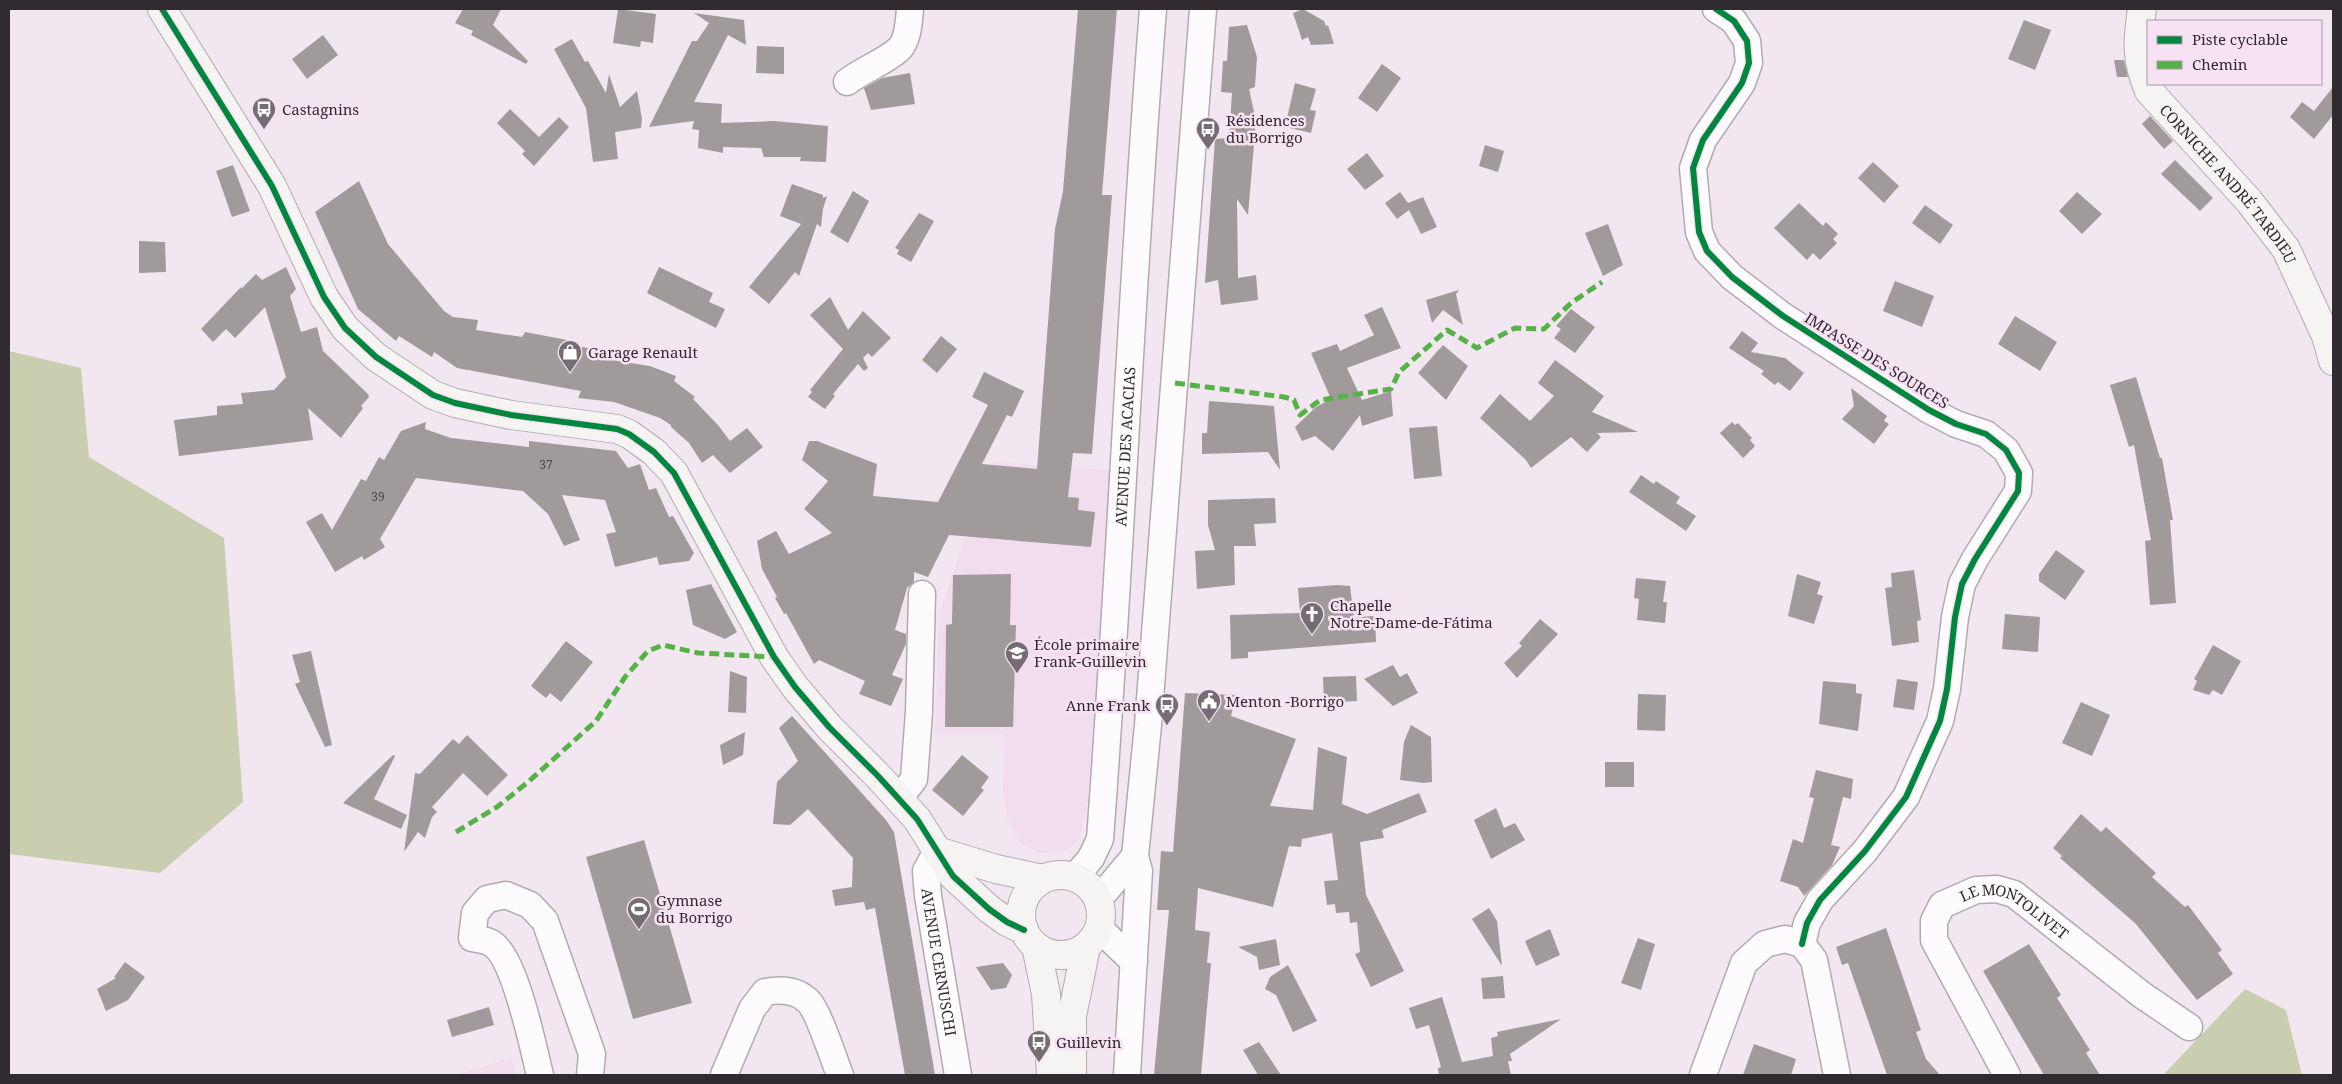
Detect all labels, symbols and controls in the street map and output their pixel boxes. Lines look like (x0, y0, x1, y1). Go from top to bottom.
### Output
legend (2147, 20, 2322, 85)
text: Piste cyclable (2192, 29, 2288, 49)
text: Chemin (2192, 54, 2248, 74)
bus stop icon: Castagnins (251, 96, 277, 130)
place label: Castagnins (282, 99, 359, 119)
street label: CORNICHE ANDRÉ TARDIEU (2156, 100, 2301, 267)
place label: Résidences du Borrigo (1226, 110, 1305, 147)
bus stop icon: Résidences du Borrigo (1195, 116, 1221, 150)
street label: IMPASSE DES SOURCES (1801, 307, 1953, 413)
shop icon: Garage Renault (557, 339, 583, 373)
place label: Garage Renault (588, 342, 698, 362)
street label: AVENUE DES ACACIAS (1110, 366, 1139, 527)
house number: 37 (539, 456, 553, 473)
house number: 39 (371, 488, 385, 505)
place label: Chapelle Notre-Dame-de-Fátima (1330, 595, 1493, 632)
church icon: Chapelle Notre-Dame-de-Fátima (1299, 601, 1325, 635)
place label: École primaire Frank-Guillevin (1034, 634, 1147, 671)
school or university icon: École primaire Frank-Guillevin (1004, 640, 1030, 674)
public building icon: Menton -Borrigo (1196, 688, 1222, 722)
place label: Menton -Borrigo (1226, 691, 1344, 711)
bus stop icon: Anne Frank (1154, 692, 1180, 726)
place label: Anne Frank (1066, 695, 1150, 715)
street label: LE MONTOLIVET (1956, 879, 2073, 943)
street label: AVENUE CERNUSCHI (917, 887, 961, 1038)
place label: Gymnase du Borrigo (656, 890, 733, 927)
sports icon: Gymnase du Borrigo (626, 896, 652, 930)
bus stop icon: Guillevin (1026, 1029, 1052, 1063)
place label: Guillevin (1056, 1032, 1122, 1052)

